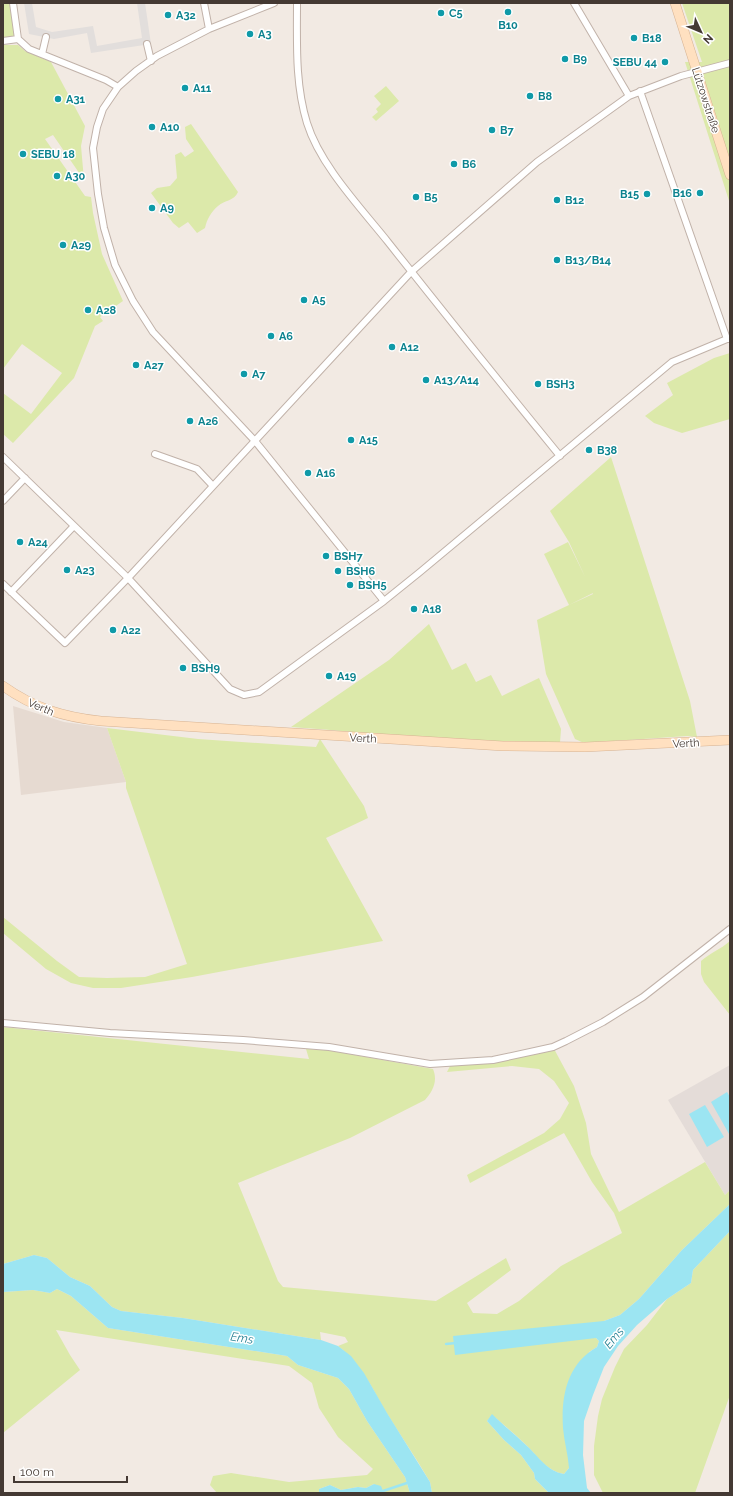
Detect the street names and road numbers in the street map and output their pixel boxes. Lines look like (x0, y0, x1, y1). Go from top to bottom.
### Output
street label: Lützowstraße (689, 66, 722, 135)
street label: Verth (26, 696, 56, 719)
street label: Verth (349, 731, 377, 746)
street label: Verth (672, 736, 700, 751)

